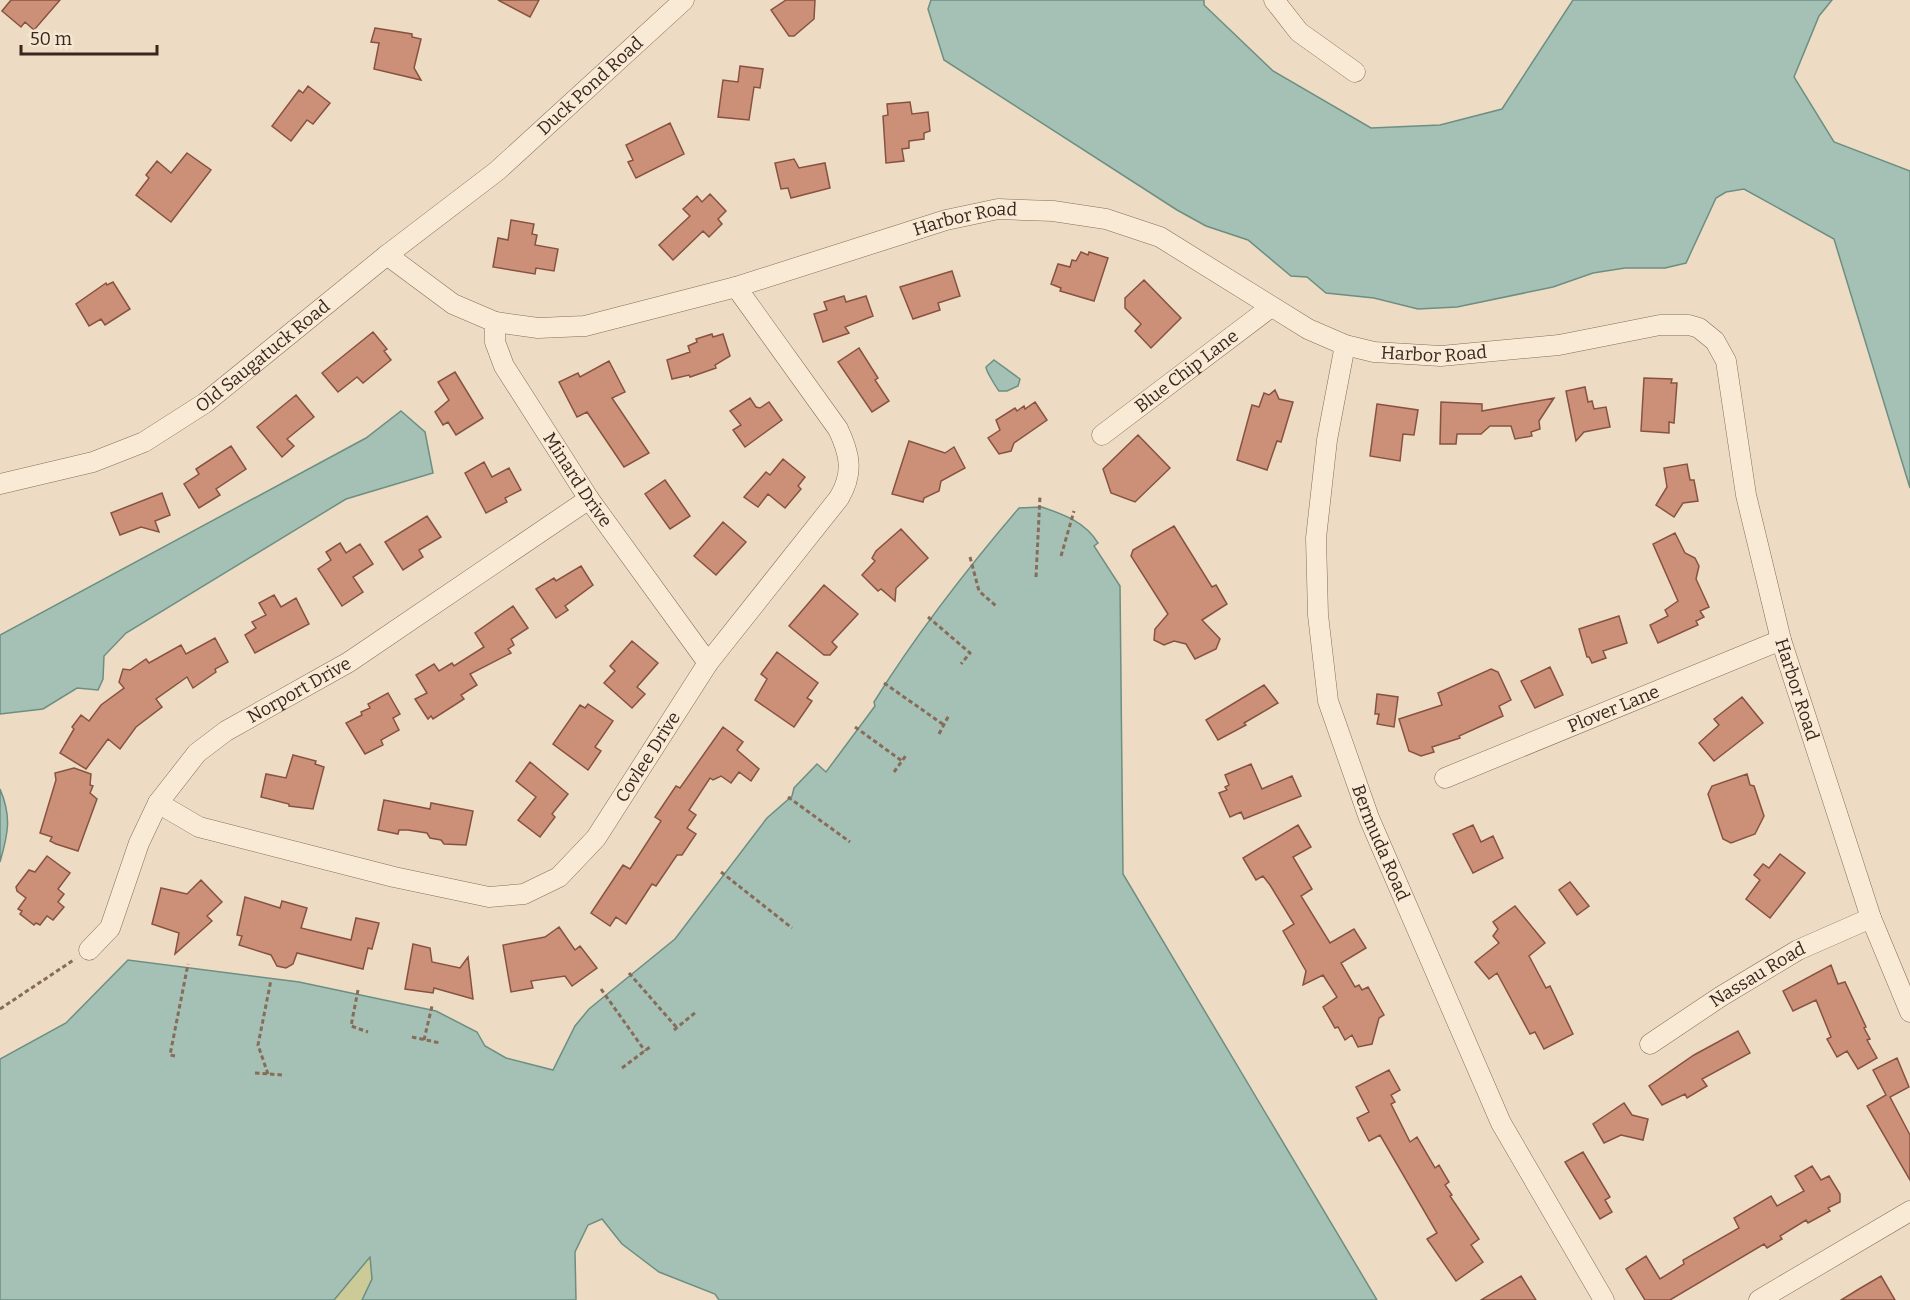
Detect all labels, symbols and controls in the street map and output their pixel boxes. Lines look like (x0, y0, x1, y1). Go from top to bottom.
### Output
scale bar (21, 18, 158, 56)
text: 50 m (30, 28, 72, 50)
street label: Duck Pond Road (533, 32, 648, 140)
street label: Harbor Road (910, 198, 1018, 241)
street label: Old Saugatuck Road (191, 295, 334, 417)
street label: Blue Chip Lane (1130, 325, 1243, 417)
street label: Harbor Road (1380, 341, 1488, 367)
street label: Minard Drive (538, 428, 617, 531)
street label: Harbor Road (1770, 635, 1824, 744)
street label: Norport Drive (243, 652, 355, 728)
street label: Plover Lane (1564, 680, 1662, 737)
street label: Covlee Drive (611, 707, 685, 806)
street label: Bermuda Road (1347, 782, 1415, 904)
street label: Nassau Road (1705, 937, 1809, 1012)

